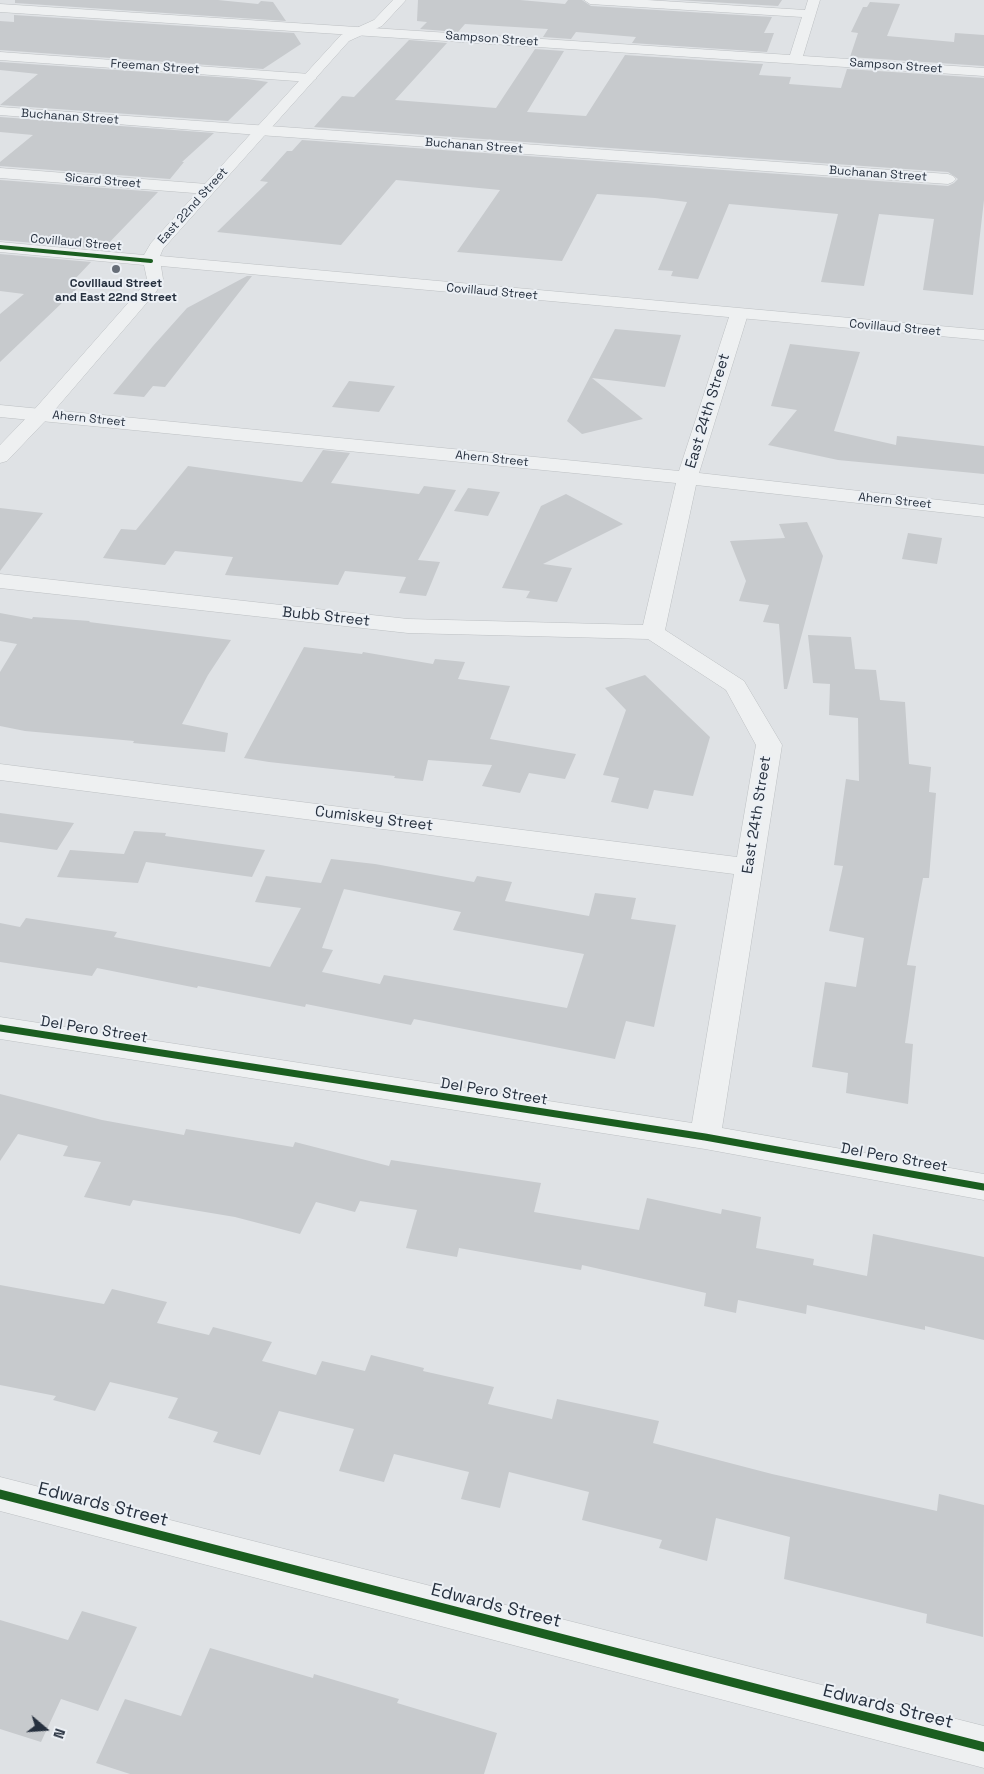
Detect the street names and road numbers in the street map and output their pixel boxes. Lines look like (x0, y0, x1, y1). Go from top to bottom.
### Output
street label: Sampson Street (445, 29, 539, 49)
street label: Sampson Street (849, 56, 943, 76)
street label: Freeman Street (110, 57, 200, 77)
street label: Buchanan Street (21, 106, 119, 128)
street label: Buchanan Street (425, 135, 523, 157)
street label: Buchanan Street (829, 163, 927, 185)
street label: East 22nd Street (155, 165, 231, 247)
street label: Sicard Street (64, 171, 142, 191)
street label: Covillaud Street (30, 232, 122, 254)
street label: Covillaud Street (446, 281, 538, 303)
street label: Covillaud Street (849, 317, 941, 339)
street label: East 24th Street (682, 351, 734, 471)
street label: Ahern Street (52, 408, 126, 430)
street label: Ahern Street (455, 448, 529, 470)
street label: Ahern Street (858, 490, 932, 512)
street label: Bubb Street (281, 603, 371, 631)
street label: East 24th Street (739, 755, 775, 875)
street label: Cumiskey Street (314, 803, 434, 835)
street label: Del Pero Street (39, 1013, 149, 1047)
street label: Del Pero Street (439, 1075, 549, 1109)
street label: Del Pero Street (839, 1140, 949, 1176)
street label: Edwards Street (36, 1478, 170, 1532)
street label: Edwards Street (429, 1579, 563, 1633)
street label: Edwards Street (821, 1680, 955, 1734)

